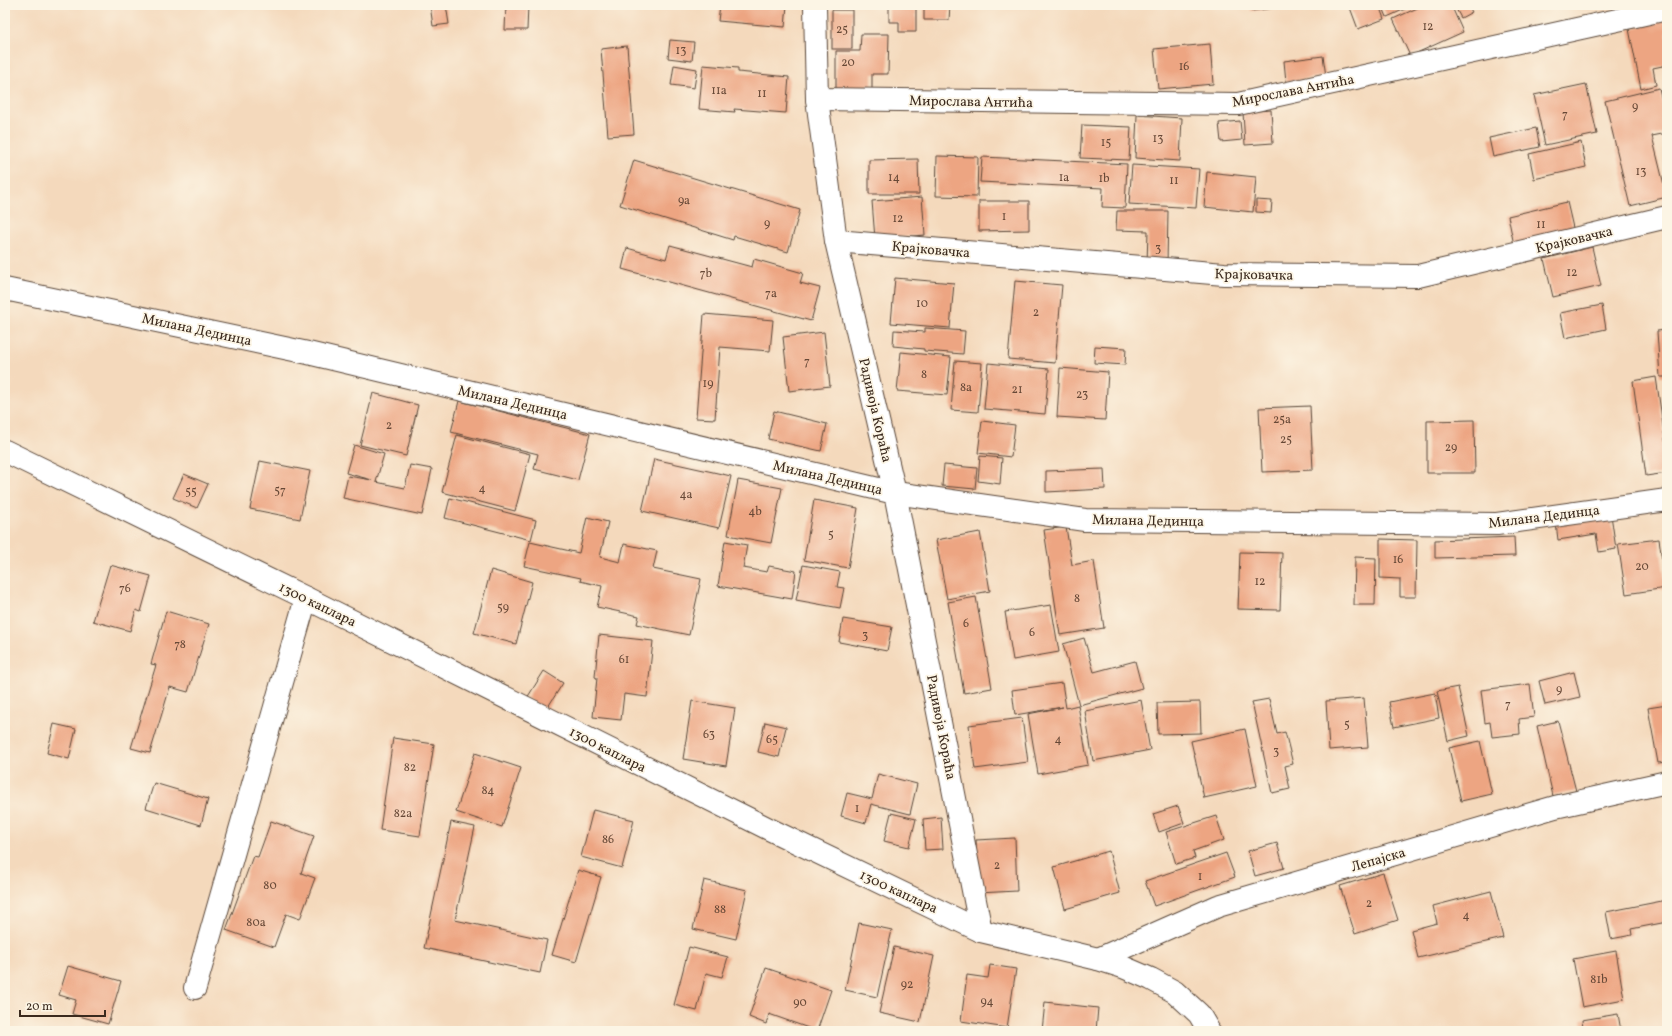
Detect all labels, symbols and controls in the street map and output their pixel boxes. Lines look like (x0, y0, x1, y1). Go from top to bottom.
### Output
house number: 12 (1422, 19, 1434, 35)
house number: 25 (836, 22, 848, 38)
house number: 13 (676, 43, 686, 59)
house number: 20 (841, 55, 855, 71)
house number: 16 (1179, 59, 1189, 75)
street label: Мирослава Антића (1231, 70, 1356, 113)
house number: 11a (711, 83, 727, 99)
house number: 11 (757, 86, 767, 102)
street label: Мирослава Антића (909, 92, 1033, 113)
house number: 9 (1632, 99, 1638, 115)
house number: 7 (1562, 107, 1568, 123)
house number: 13 (1153, 131, 1163, 147)
house number: 15 (1101, 135, 1111, 151)
house number: 13 (1636, 164, 1646, 180)
house number: 14 (888, 170, 900, 186)
house number: 1a (1059, 170, 1069, 186)
house number: 1b (1098, 171, 1110, 187)
house number: 11 (1169, 173, 1179, 189)
house number: 9a (678, 193, 690, 209)
house number: 1 (1002, 209, 1006, 225)
house number: 12 (892, 211, 904, 227)
house number: 9 (764, 216, 770, 232)
house number: 11 (1536, 217, 1546, 233)
street label: Крајковачка (1534, 222, 1615, 259)
street label: Крајковачка (891, 238, 971, 263)
house number: 3 (1155, 241, 1161, 257)
street label: Крајковачка (1215, 265, 1293, 286)
house number: 12 (1566, 265, 1578, 281)
house number: 7b (700, 266, 713, 282)
house number: 7a (765, 286, 777, 302)
house number: 10 (916, 296, 928, 312)
house number: 2 (1033, 305, 1039, 321)
street label: Милана Дединца (140, 310, 253, 351)
house number: 7 (804, 354, 810, 370)
street label: Радивоја Кораћа (853, 356, 896, 464)
house number: 8 (921, 367, 927, 383)
house number: 19 (703, 376, 713, 392)
house number: 8a (960, 380, 972, 396)
street label: Милана Дединца (456, 382, 569, 425)
house number: 21 (1011, 382, 1023, 398)
house number: 23 (1076, 387, 1088, 403)
house number: 25a (1273, 412, 1291, 428)
house number: 2 (386, 418, 392, 434)
house number: 25 (1280, 432, 1292, 448)
house number: 29 (1445, 440, 1457, 456)
street label: Милана Дединца (771, 457, 884, 500)
house number: 4 (478, 481, 486, 497)
house number: 57 (274, 483, 286, 499)
house number: 55 (185, 484, 197, 500)
house number: 4a (679, 487, 693, 503)
street label: Милана Дединца (1487, 501, 1601, 534)
house number: 4b (748, 504, 762, 520)
street label: Милана Дединца (1092, 511, 1204, 532)
house number: 5 (828, 527, 834, 543)
house number: 16 (1393, 552, 1403, 568)
house number: 20 (1635, 559, 1649, 575)
house number: 12 (1254, 574, 1266, 590)
street label: 1300 каплара (275, 578, 359, 632)
house number: 76 (119, 581, 131, 597)
house number: 8 (1074, 591, 1080, 607)
house number: 59 (497, 600, 509, 616)
house number: 6 (963, 616, 969, 632)
house number: 6 (1029, 625, 1035, 641)
house number: 3 (862, 628, 868, 644)
house number: 78 (174, 637, 186, 653)
house number: 61 (619, 652, 629, 668)
street label: Радивоја Кораћа (921, 673, 960, 781)
house number: 9 (1556, 682, 1562, 698)
house number: 7 (1505, 697, 1511, 713)
house number: 5 (1344, 717, 1350, 733)
street label: 1300 каплара (566, 723, 649, 778)
house number: 63 (703, 727, 715, 743)
house number: 65 (766, 732, 778, 748)
house number: 4 (1054, 732, 1062, 748)
house number: 3 (1273, 744, 1279, 760)
house number: 82 (404, 760, 416, 776)
house number: 84 (482, 783, 494, 799)
house number: 1 (855, 801, 859, 817)
house number: 82a (394, 806, 412, 822)
house number: 86 (602, 832, 614, 848)
street label: Лепајска (1349, 844, 1408, 877)
house number: 2 (994, 858, 1000, 874)
street label: 1300 каплара (856, 866, 940, 919)
house number: 1 (1198, 869, 1202, 885)
house number: 80 (263, 878, 277, 894)
house number: 2 (1366, 896, 1372, 912)
house number: 88 (714, 902, 726, 918)
house number: 4 (1462, 908, 1470, 924)
house number: 80a (246, 915, 266, 931)
house number: 81b (1590, 972, 1608, 988)
house number: 92 (901, 977, 913, 993)
scale bar (20, 992, 105, 1018)
house number: 94 (980, 994, 994, 1010)
house number: 90 (793, 995, 807, 1011)
text: 20 m (26, 999, 53, 1015)

